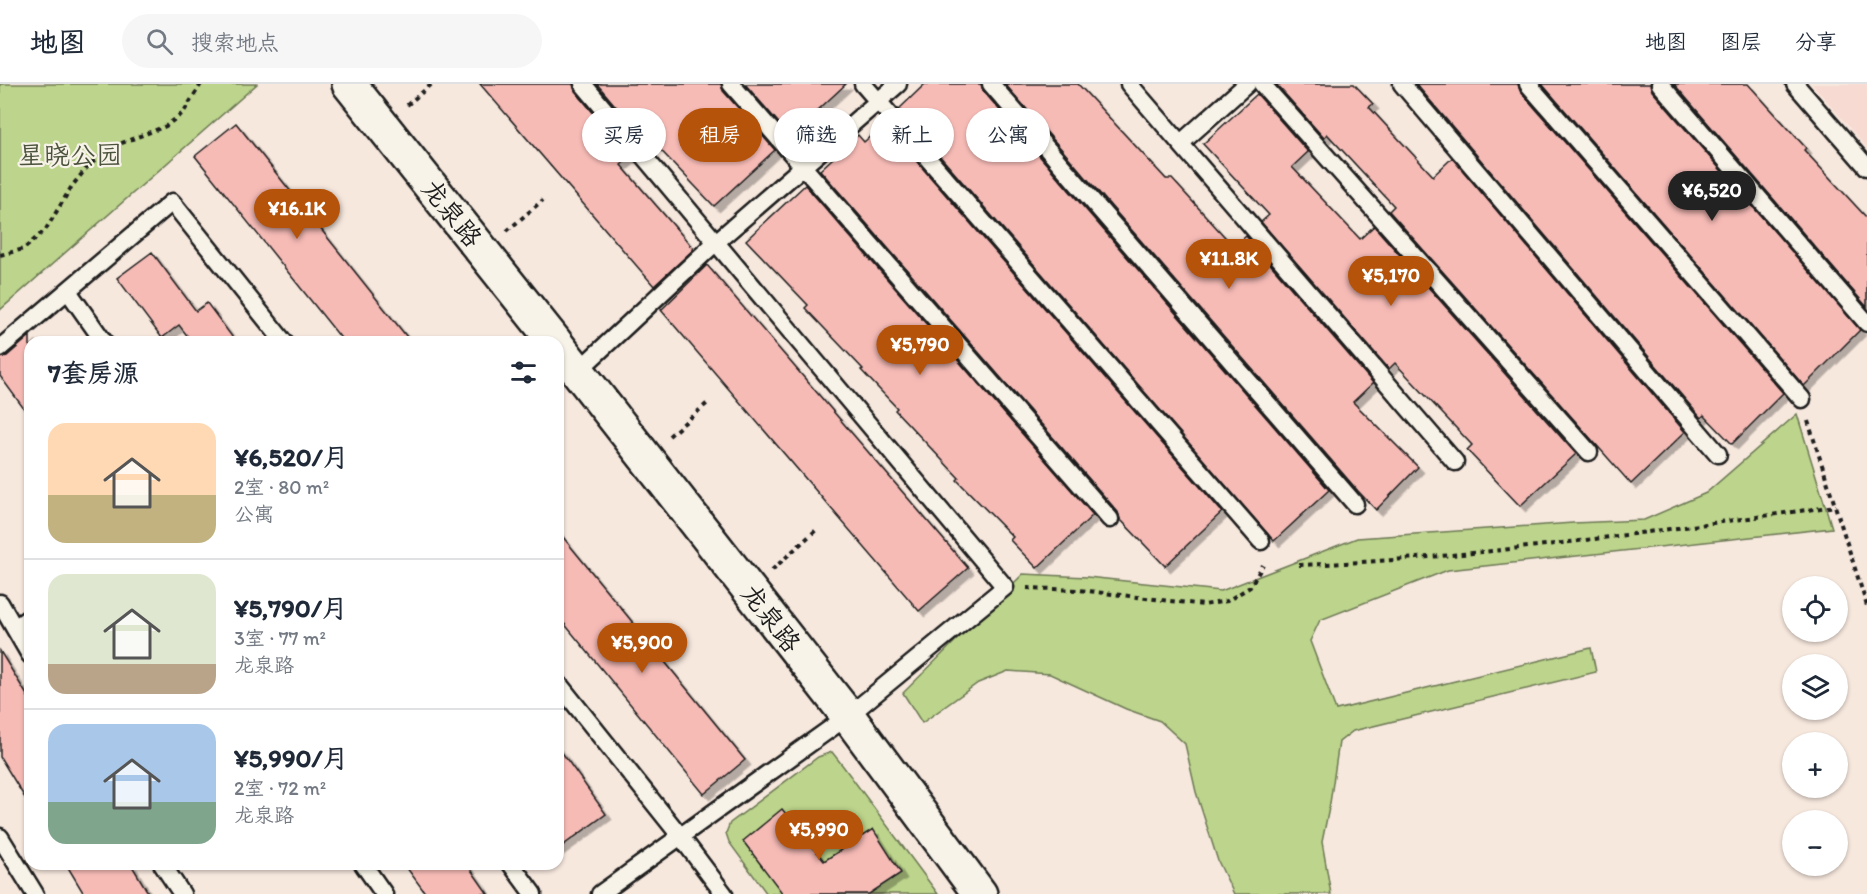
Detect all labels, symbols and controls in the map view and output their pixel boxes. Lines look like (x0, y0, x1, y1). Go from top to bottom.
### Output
search box (122, 14, 542, 68)
text: 地图 (30, 25, 86, 59)
icon: search (143, 25, 176, 58)
text: 搜索地点 (191, 29, 279, 56)
text: 地图 (1645, 29, 1687, 54)
text: 图层 (1720, 29, 1762, 54)
text: 分享 (1795, 29, 1837, 54)
chip: 买房 (582, 108, 666, 162)
chip: 租房 (678, 108, 762, 162)
chip: 筛选 (774, 108, 858, 162)
chip: 新上 (870, 108, 954, 162)
chip: 公寓 (966, 108, 1050, 162)
park label: 星晓公园 (18, 139, 122, 171)
pin: ¥6,520 (1663, 171, 1761, 222)
street label: 龙泉路 (415, 173, 489, 253)
text: ¥6,520 (1682, 178, 1742, 202)
pin: ¥16.1K (248, 189, 346, 240)
text: ¥16.1K (268, 196, 326, 220)
pin: ¥11.8K (1180, 239, 1278, 290)
text: ¥11.8K (1200, 246, 1258, 270)
pin: ¥5,170 (1342, 256, 1440, 307)
text: ¥5,170 (1362, 263, 1420, 287)
pin: ¥5,790 (871, 325, 969, 376)
text: ¥5,790 (890, 332, 950, 356)
icon: filters (507, 356, 540, 389)
text: 7套房源 (48, 357, 139, 389)
text: ¥6,520/月 (234, 441, 349, 473)
icon: home (96, 447, 168, 519)
text: 2室 · 80 m² (234, 475, 329, 499)
text: 公寓 (234, 502, 274, 526)
map controls (1782, 576, 1848, 876)
button: locate (1782, 576, 1848, 642)
street label: 龙泉路 (734, 577, 808, 659)
text: ¥5,790/月 (234, 592, 348, 624)
icon: home (96, 598, 168, 670)
pin: ¥5,900 (593, 623, 691, 674)
text: 3室 · 77 m² (234, 626, 326, 650)
text: ¥5,900 (611, 630, 673, 654)
text: 龙泉路 (234, 653, 294, 677)
button: layers (1782, 654, 1848, 720)
button: + (1782, 732, 1848, 798)
text: ¥5,990/月 (234, 742, 349, 774)
icon: home (96, 748, 168, 820)
text: 2室 · 72 m² (234, 776, 326, 800)
text: 龙泉路 (234, 803, 294, 827)
pin: ¥5,990 (770, 810, 868, 861)
button: − (1782, 810, 1848, 876)
text: ¥5,990 (789, 817, 849, 841)

